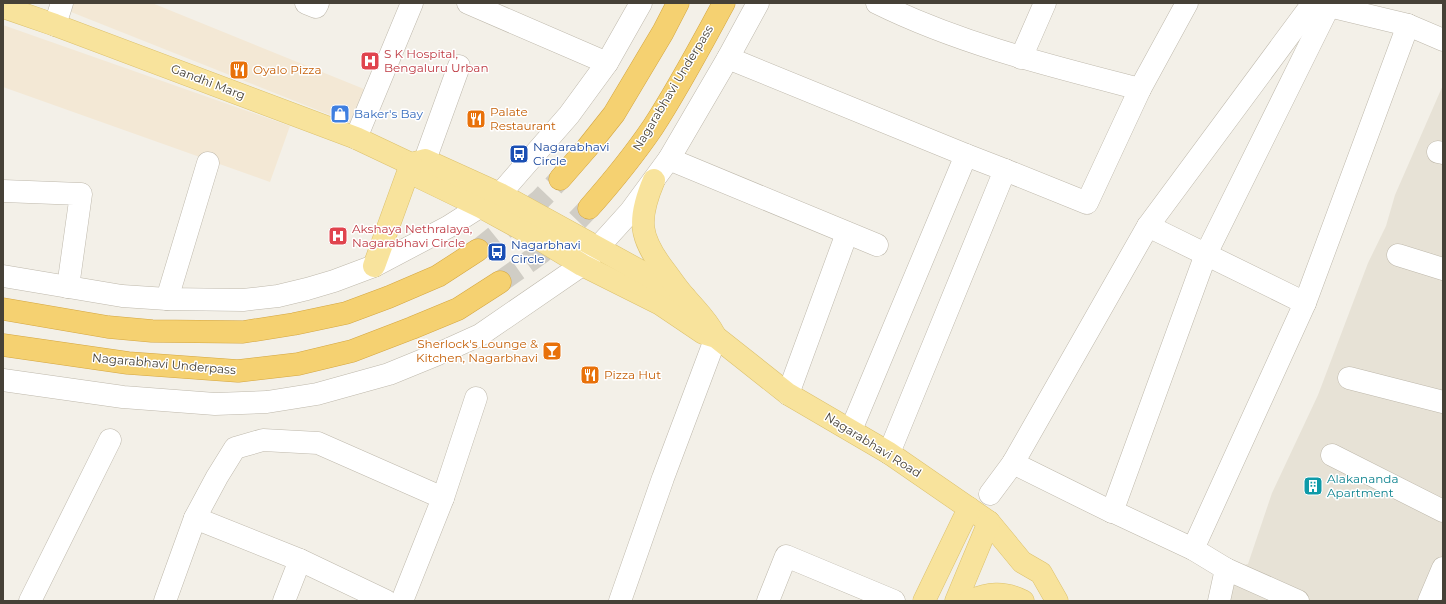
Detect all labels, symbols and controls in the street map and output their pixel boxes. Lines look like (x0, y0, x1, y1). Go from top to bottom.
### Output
street label: Nagarabhavi Underpass (629, 22, 716, 153)
place label: S K Hospital, Bengaluru Urban (384, 46, 489, 75)
hospital icon: S K Hospital, Bengaluru Urban (359, 50, 381, 72)
restaurant icon: Oyalo Pizza (228, 59, 250, 81)
street label: Gandhi Marg (169, 60, 248, 103)
place label: Oyalo Pizza (253, 62, 322, 77)
shop icon: Baker's Bay (329, 103, 351, 125)
place label: Palate Restaurant (490, 104, 556, 133)
place label: Baker's Bay (354, 106, 423, 121)
restaurant icon: Palate Restaurant (465, 108, 487, 130)
place label: Nagarabhavi Circle (533, 139, 609, 168)
bus stop icon: Nagarabhavi Circle (508, 143, 530, 165)
place label: Akshaya Nethralaya, Nagarabhavi Circle (352, 221, 472, 250)
hospital icon: Akshaya Nethralaya, Nagarabhavi Circle (327, 225, 349, 247)
place label: Nagarbhavi Circle (511, 237, 581, 266)
bus stop icon: Nagarbhavi Circle (486, 241, 508, 263)
place label: Sherlock's Lounge & Kitchen, Nagarbhavi (416, 336, 538, 365)
bar icon: Sherlock's Lounge & Kitchen, Nagarbhavi (541, 340, 563, 362)
street label: Nagarabhavi Underpass (92, 350, 237, 377)
restaurant icon: Pizza Hut (579, 364, 601, 386)
place label: Pizza Hut (604, 367, 661, 382)
street label: Nagarabhavi Road (822, 409, 924, 480)
place label: Alakananda Apartment (1327, 471, 1399, 500)
building icon: Alakananda Apartment (1302, 475, 1324, 497)

